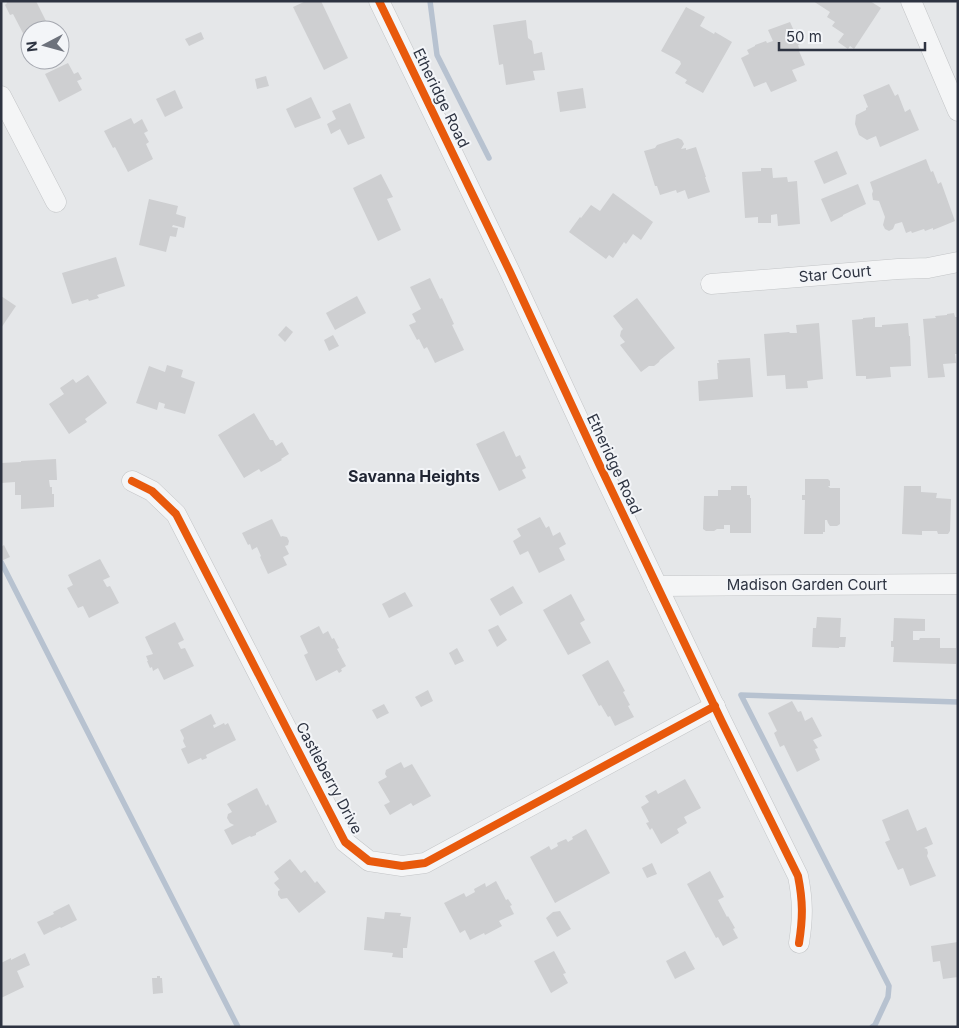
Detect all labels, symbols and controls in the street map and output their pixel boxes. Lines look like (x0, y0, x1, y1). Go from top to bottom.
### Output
north arrow (20, 20, 70, 70)
scale bar (779, 20, 925, 52)
text: 50 m (786, 27, 822, 46)
text: N (23, 40, 41, 53)
street label: Etheridge Road (409, 45, 474, 151)
street label: Star Court (798, 261, 872, 286)
street label: Etheridge Road (583, 411, 646, 517)
district label: Savanna Heights (348, 466, 480, 486)
street label: Madison Garden Court (727, 575, 887, 594)
street label: Castleberry Drive (292, 718, 367, 837)

